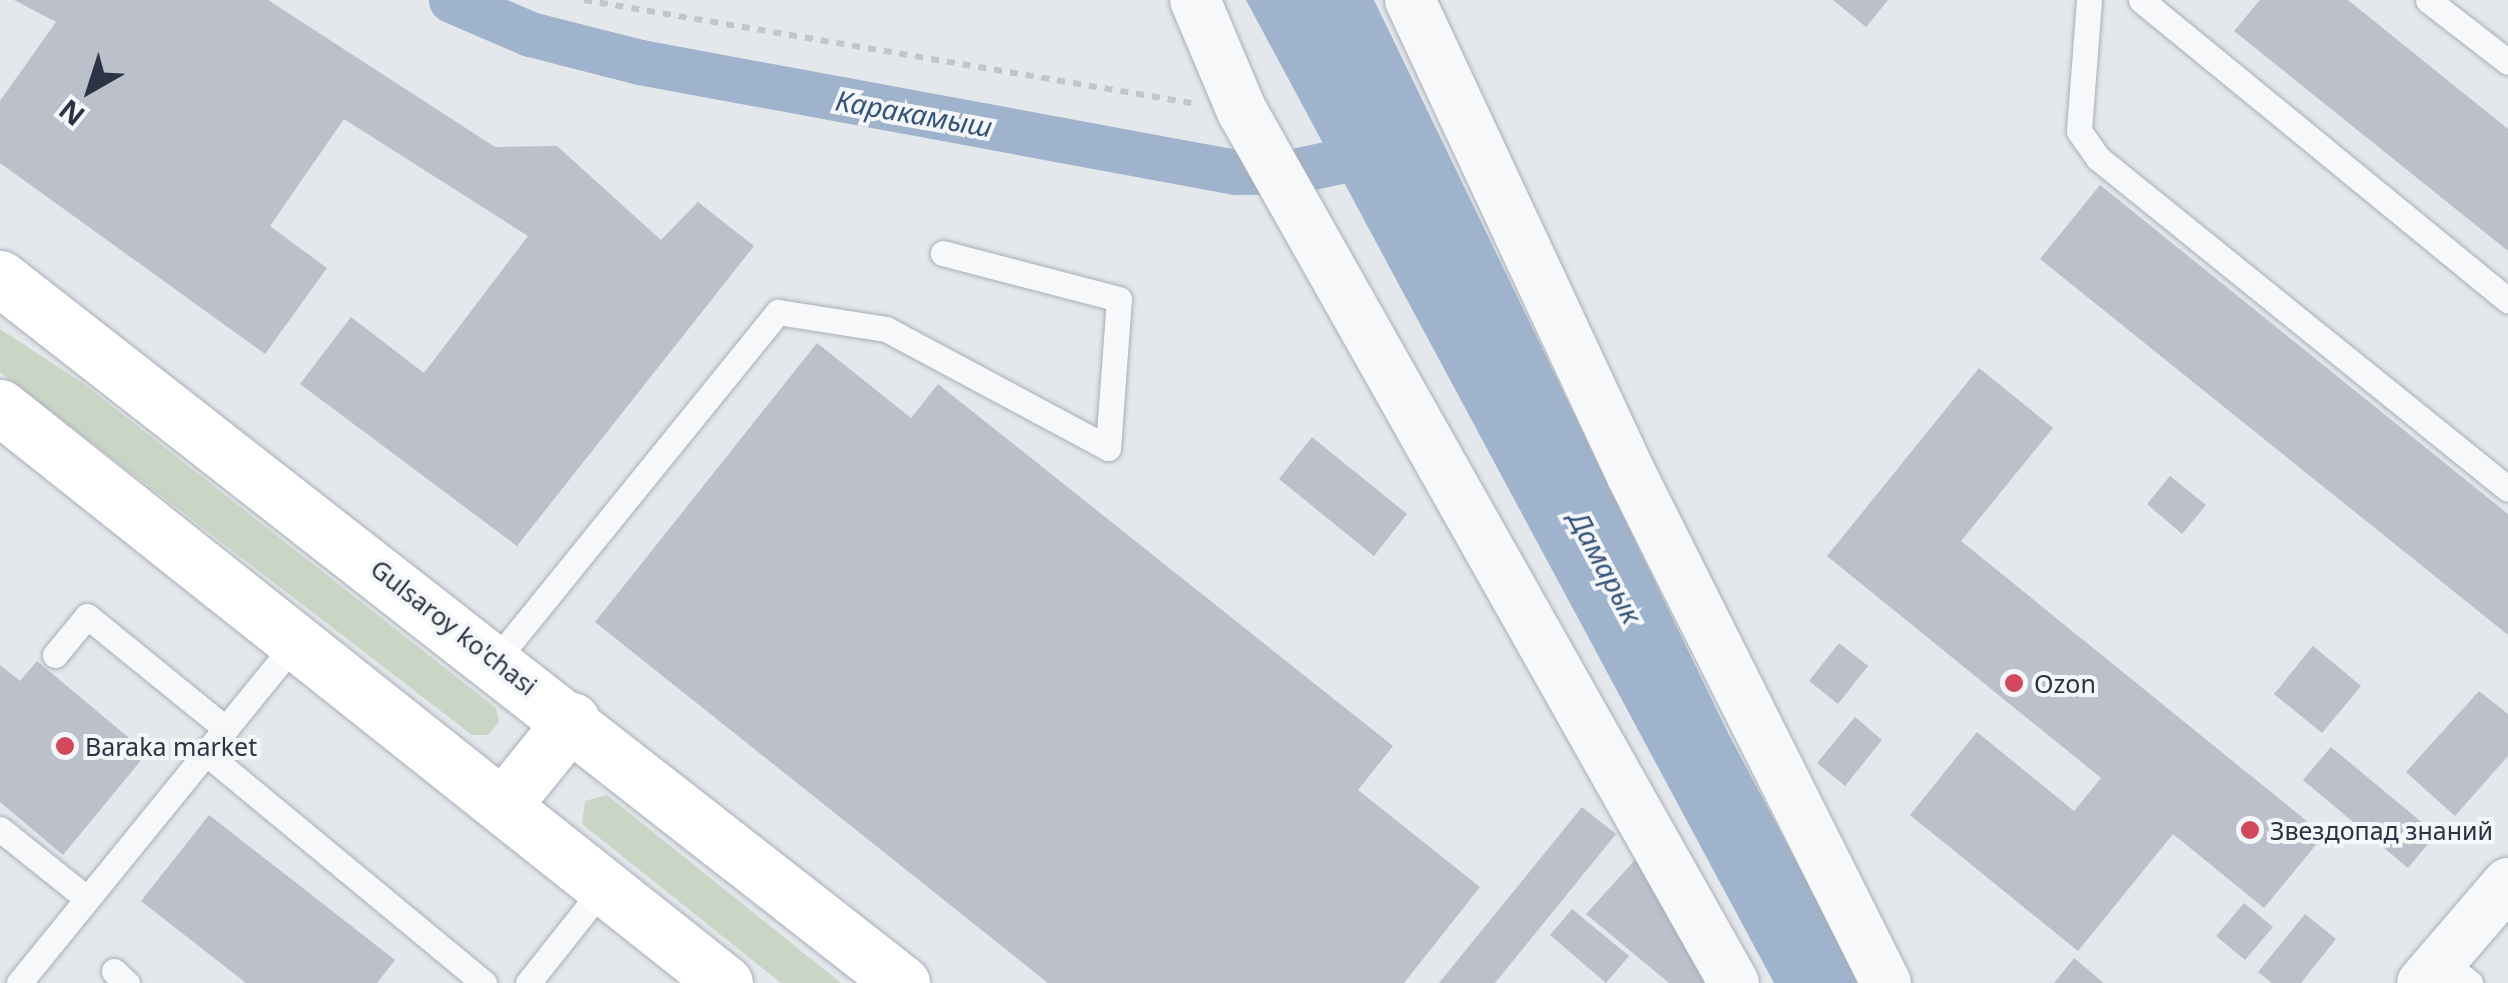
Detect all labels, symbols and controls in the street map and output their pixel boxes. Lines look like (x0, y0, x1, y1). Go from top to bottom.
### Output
north arrow (40, 40, 140, 140)
water label: Каракамыш (833, 83, 995, 143)
text: N (50, 91, 92, 135)
water label: Дамарык (1562, 505, 1650, 629)
street label: Gulsaroy ko'chasi (365, 553, 543, 701)
place label: Ozon (2034, 668, 2096, 698)
marker: Ozon (2003, 672, 2025, 694)
place label: Baraka market (85, 731, 257, 761)
marker: Baraka market (54, 735, 76, 757)
place label: Звездопад знаний (2270, 815, 2493, 845)
marker: Звездопад знаний (2239, 819, 2261, 841)

